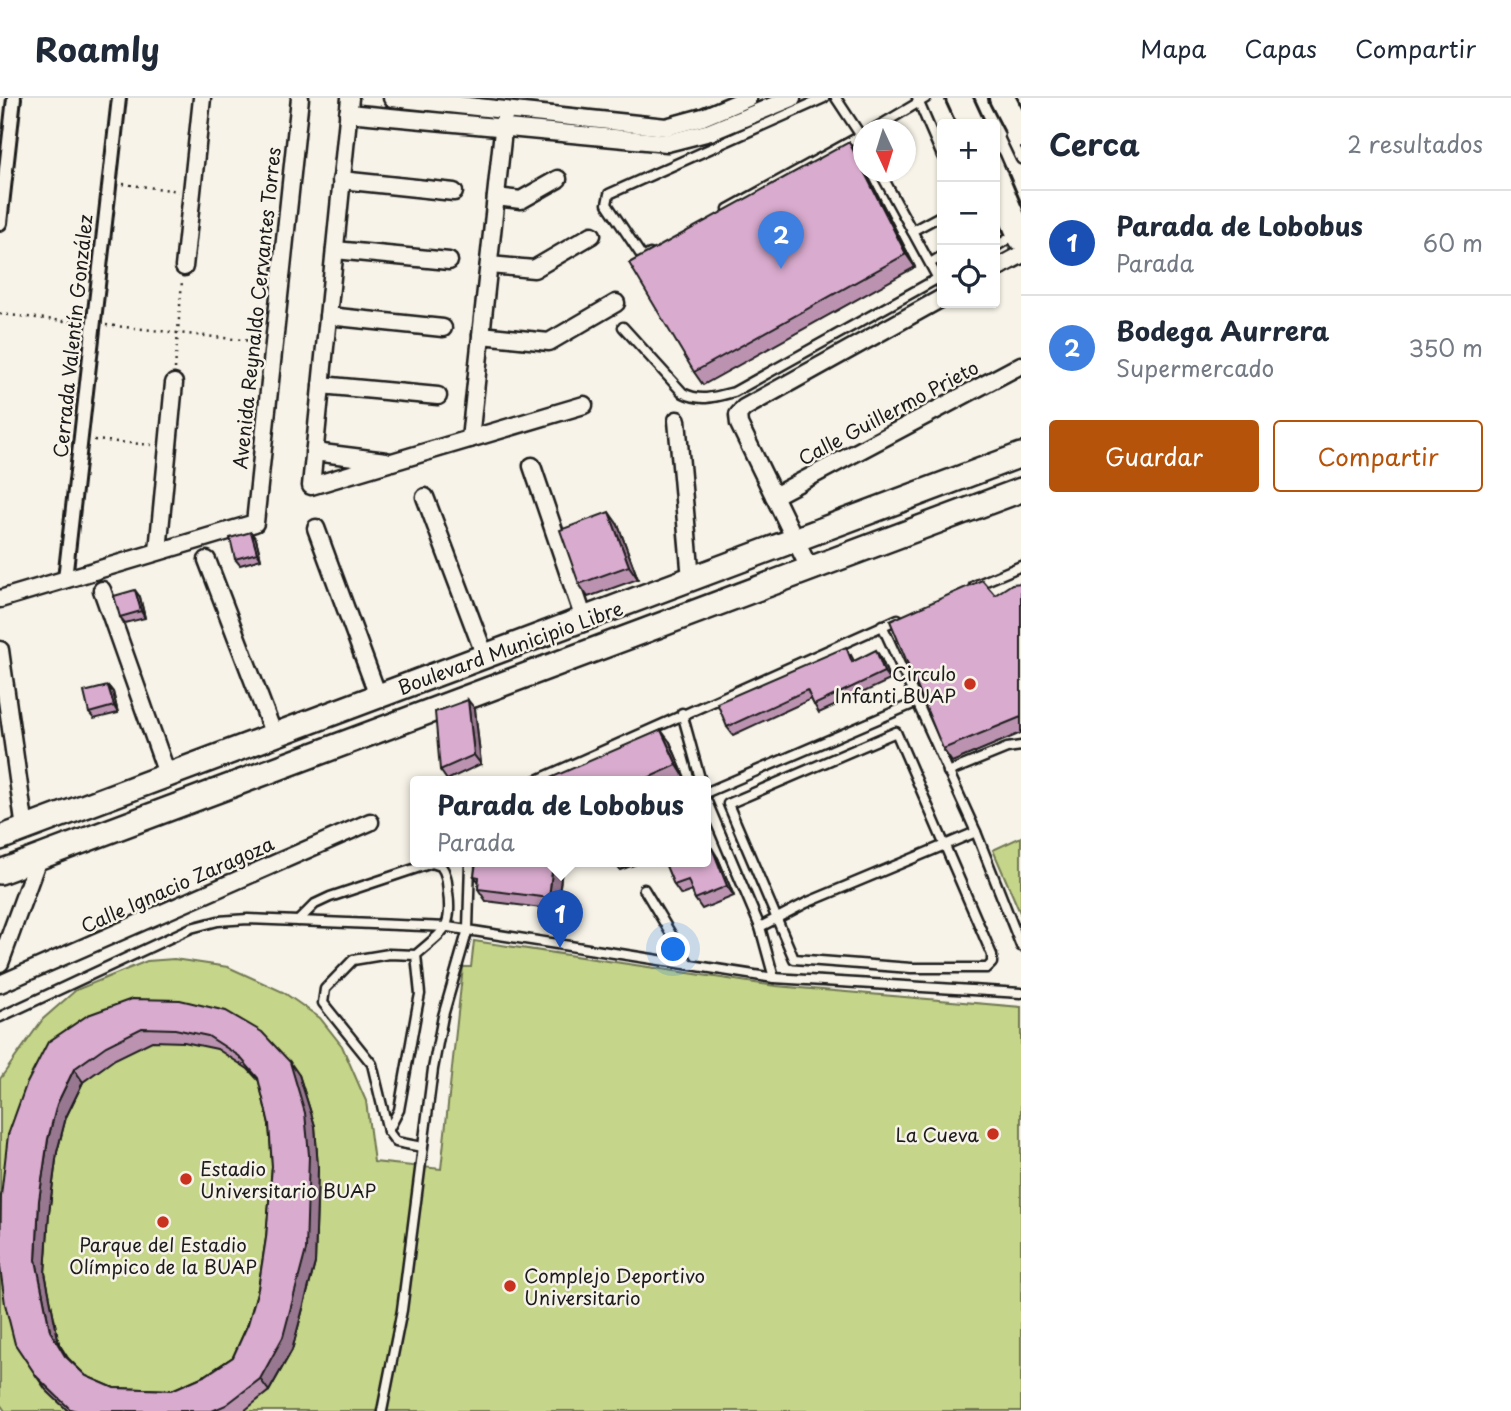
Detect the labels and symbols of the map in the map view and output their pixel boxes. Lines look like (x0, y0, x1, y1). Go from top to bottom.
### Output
north arrow (853, 119, 916, 182)
street label: Avenida Reynaldo Cervantes Torres (225, 146, 287, 470)
pin: 2 (758, 211, 804, 269)
street label: Cerrada Valentín González (45, 213, 99, 459)
street label: Calle Guillermo Prieto (793, 353, 983, 471)
street label: Boulevard Municipio Libre (393, 593, 627, 701)
place label: Circulo Infanti BUAP (835, 659, 956, 709)
marker: Circulo Infanti BUAP (962, 676, 978, 692)
street label: Calle Ignacio Zaragoza (76, 828, 279, 939)
pin: 1 (537, 890, 583, 948)
your location (656, 932, 690, 966)
place label: La Cueva (895, 1120, 979, 1148)
marker: La Cueva (985, 1126, 1001, 1142)
place label: Estadio Universitario BUAP (200, 1154, 376, 1204)
marker: Estadio Universitario BUAP (178, 1171, 194, 1187)
marker: Parque del Estadio Olímpico de la BUAP (155, 1214, 171, 1230)
place label: Parque del Estadio Olímpico de la BUAP (69, 1230, 257, 1280)
place label: Complejo Deportivo Universitario (524, 1261, 705, 1311)
marker: Complejo Deportivo Universitario (502, 1278, 518, 1294)

